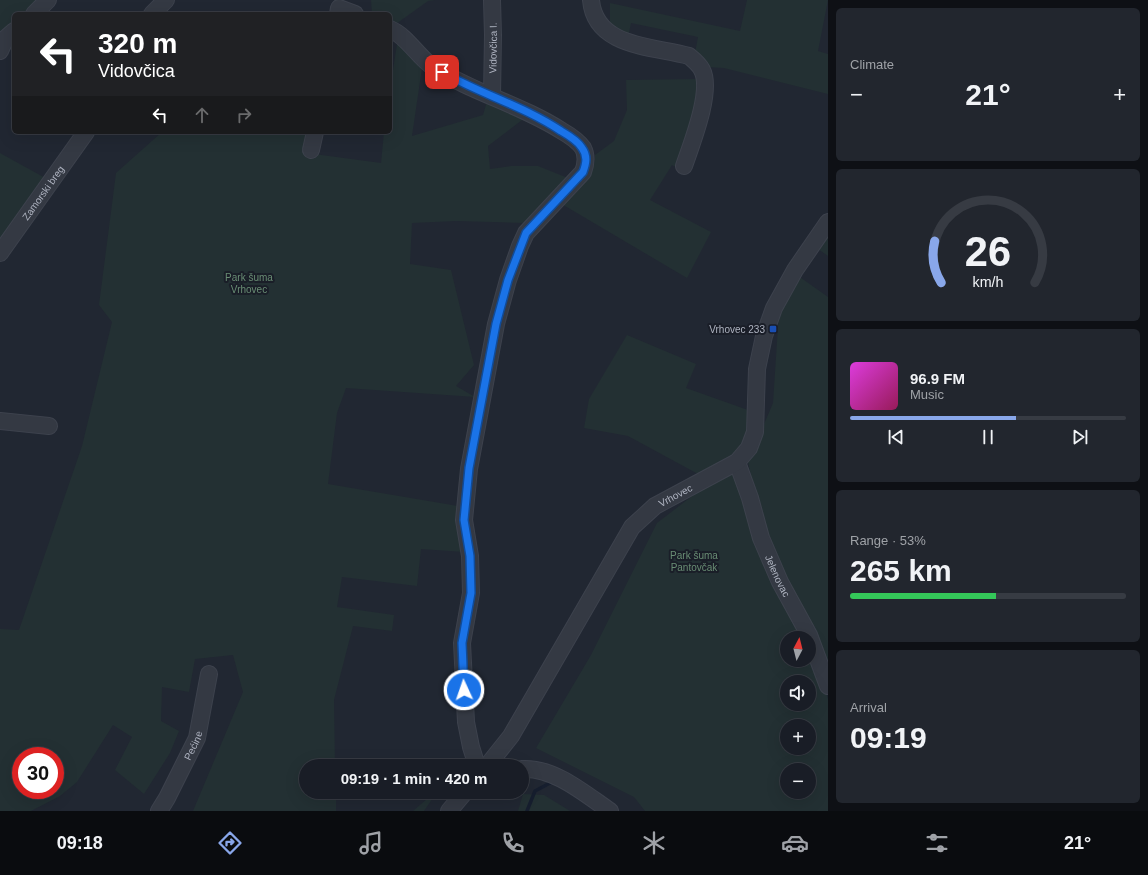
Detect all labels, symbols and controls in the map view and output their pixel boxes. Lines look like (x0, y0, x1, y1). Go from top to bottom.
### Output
street label: Vidovčica I. (487, 22, 499, 74)
icon: left (32, 28, 84, 80)
text: 320 m (98, 28, 177, 59)
pin (425, 55, 459, 89)
text: Climate (850, 57, 894, 72)
text: Vidovčica (98, 61, 175, 81)
icon: arrive (431, 61, 453, 83)
text: 21° (965, 78, 1011, 111)
text: − (850, 82, 863, 107)
text: + (1113, 82, 1126, 107)
icon: left (149, 104, 171, 126)
icon: ahead (191, 104, 213, 126)
icon: right (233, 104, 255, 126)
street label: Zamorski breg (20, 164, 66, 222)
text: 26 (965, 228, 1011, 275)
park label: Park šuma Vrhovec (225, 272, 273, 295)
text: km/h (973, 273, 1004, 289)
place label: Vrhovec 233 (709, 324, 765, 335)
marker: Vrhovec 233 (768, 324, 778, 334)
text: 96.9 FM (910, 370, 965, 387)
text: Music (910, 387, 944, 402)
icon: previous (885, 426, 907, 448)
icon: pause (977, 426, 999, 448)
icon: next (1069, 426, 1091, 448)
street label: Vrhovec (657, 482, 694, 509)
text: Range · 53% (850, 533, 926, 548)
park label: Park šuma Pantovčak (670, 550, 718, 573)
street label: Jelenovac (763, 553, 792, 599)
text: 265 km (850, 554, 952, 587)
north arrow (780, 631, 816, 667)
map controls (780, 631, 816, 799)
position arrow (443, 669, 485, 711)
button: sound (780, 675, 816, 711)
text: Arrival (850, 700, 887, 715)
button: + (780, 719, 816, 755)
text: 09:19 (850, 721, 927, 754)
street label: Pećine (182, 730, 204, 762)
speed limit sign: 30 (12, 747, 64, 799)
button: − (780, 763, 816, 799)
text: 09:19 · 1 min · 420 m (341, 770, 487, 787)
icon: directions (216, 829, 244, 857)
icon: music (357, 829, 385, 857)
icon: phone (499, 829, 527, 857)
icon: climate (640, 829, 668, 857)
icon: car (781, 829, 809, 857)
icon: filters (923, 829, 951, 857)
text: 09:18 (57, 833, 103, 853)
text: 21° (1064, 833, 1091, 853)

